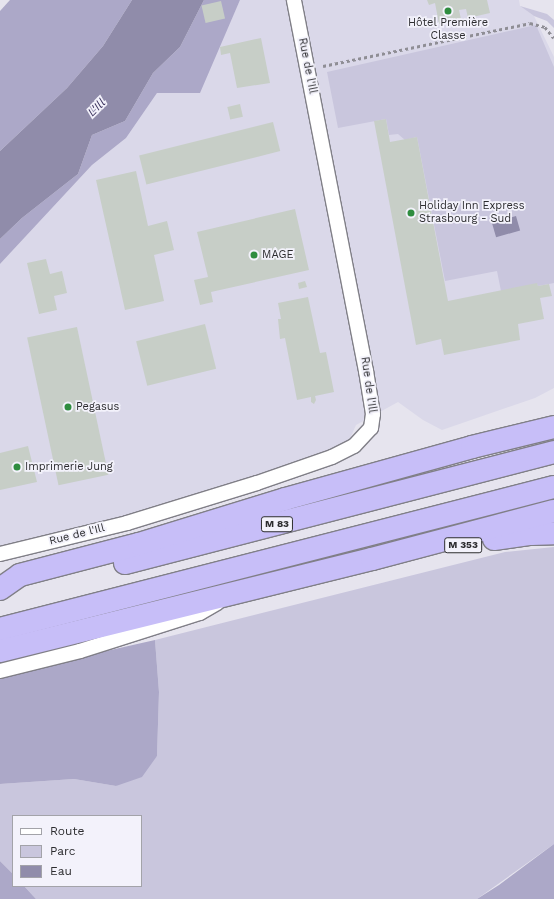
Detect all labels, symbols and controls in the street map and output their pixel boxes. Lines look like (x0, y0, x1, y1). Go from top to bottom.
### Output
marker: Hôtel Première Classe (443, 6, 453, 16)
place label: Hôtel Première Classe (408, 17, 488, 43)
street label: Rue de l'Ill (295, 37, 319, 95)
water label: L'Ill (85, 96, 109, 120)
place label: Holiday Inn Express Strasbourg - Sud (419, 200, 525, 226)
marker: Holiday Inn Express Strasbourg - Sud (406, 208, 416, 218)
place label: MAGE (262, 248, 293, 262)
marker: MAGE (249, 250, 259, 260)
street label: Rue de l'Ill (358, 356, 378, 414)
place label: Pegasus (76, 400, 119, 414)
marker: Pegasus (63, 402, 73, 412)
place label: Imprimerie Jung (25, 460, 113, 474)
marker: Imprimerie Jung (12, 462, 22, 472)
road number: M 83 (260, 516, 294, 532)
street label: Rue de l'Ill (48, 522, 106, 548)
road number: M 353 (444, 537, 482, 553)
legend (12, 815, 142, 887)
text: Route (50, 824, 84, 838)
text: Parc (50, 844, 76, 858)
text: Eau (50, 864, 72, 878)

